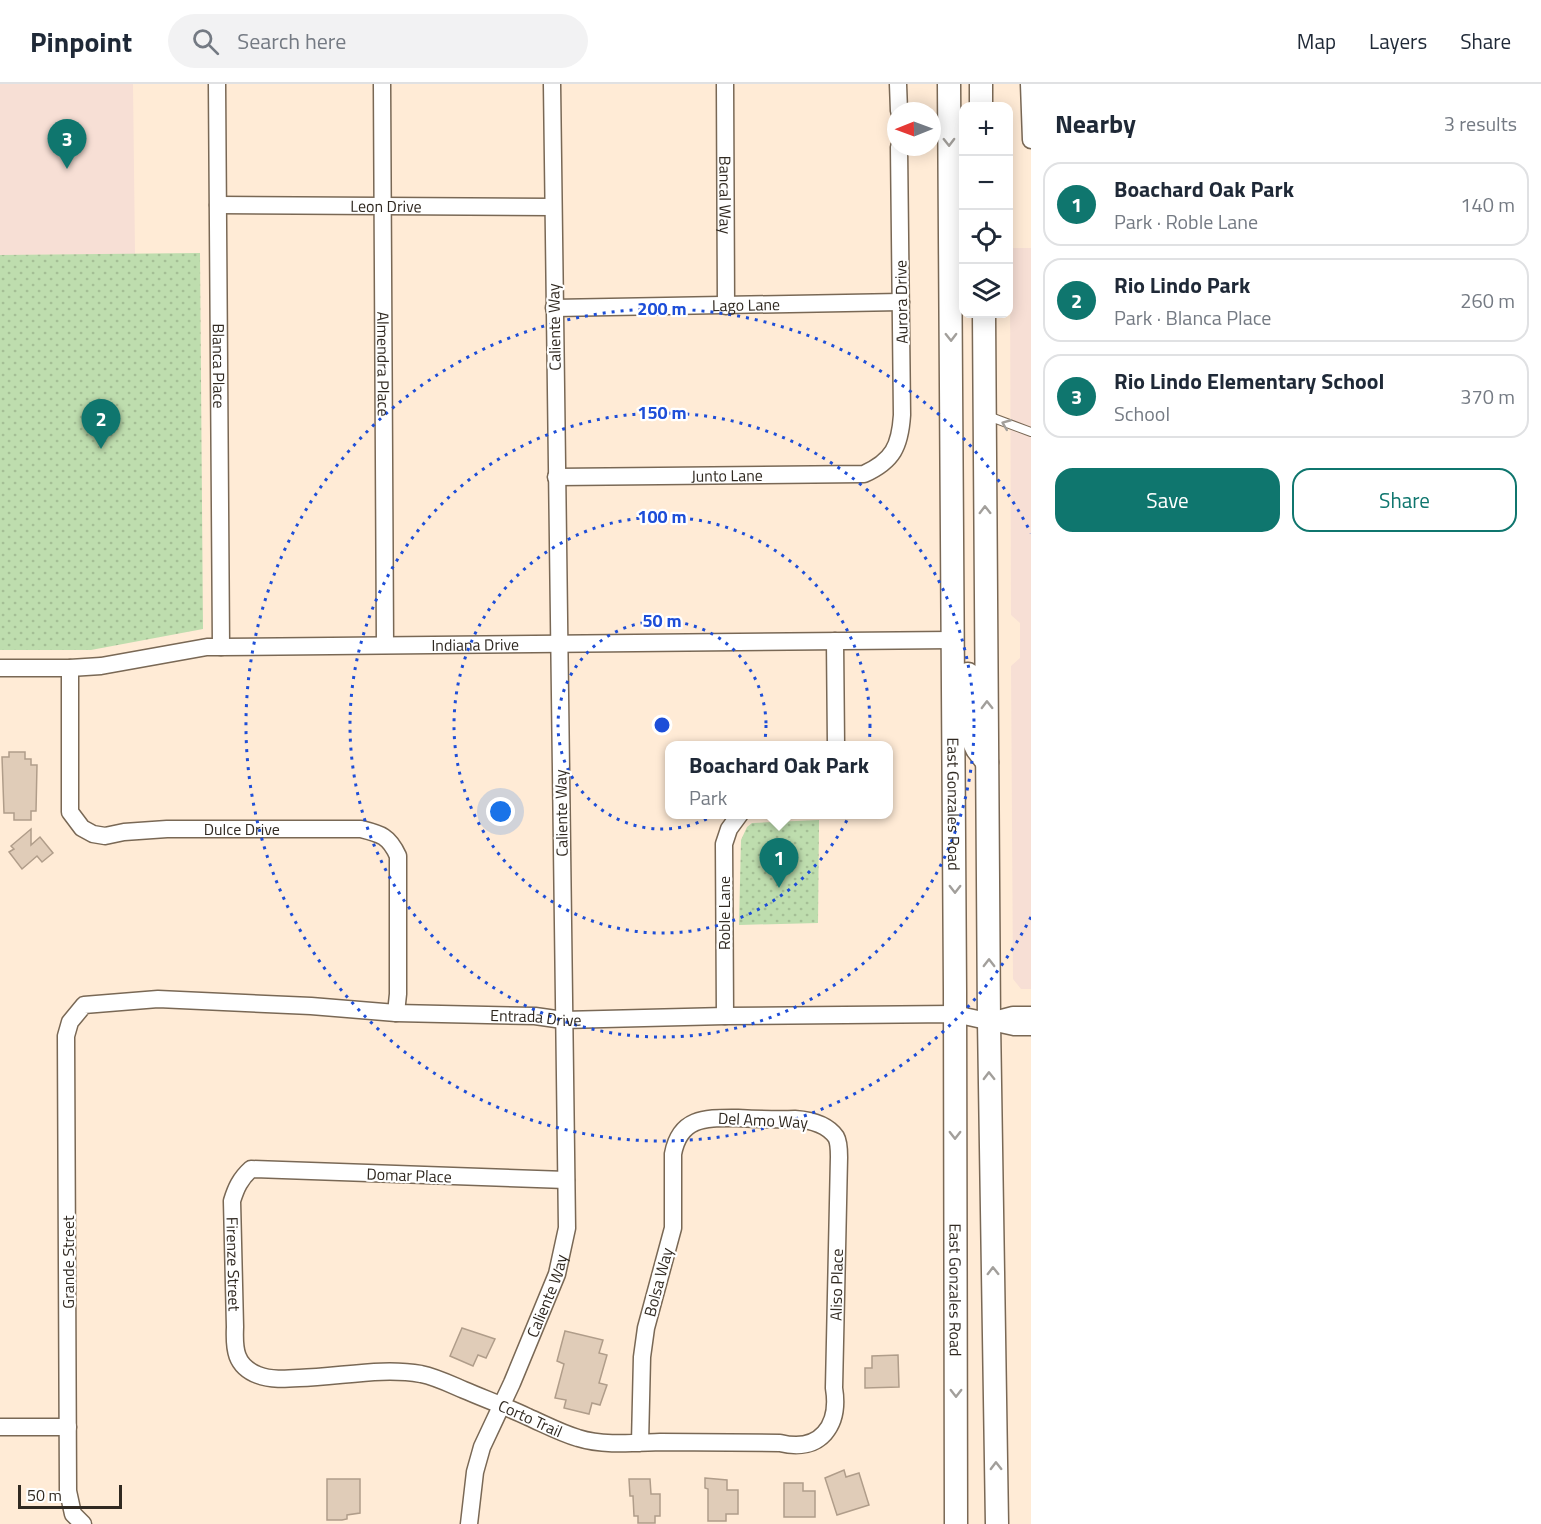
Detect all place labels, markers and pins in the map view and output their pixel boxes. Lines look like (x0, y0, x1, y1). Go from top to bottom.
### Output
pin: 3 (48, 120, 86, 169)
pin: 2 (82, 400, 120, 449)
centre of rings (652, 715, 672, 735)
pin: 1 (760, 838, 798, 888)

